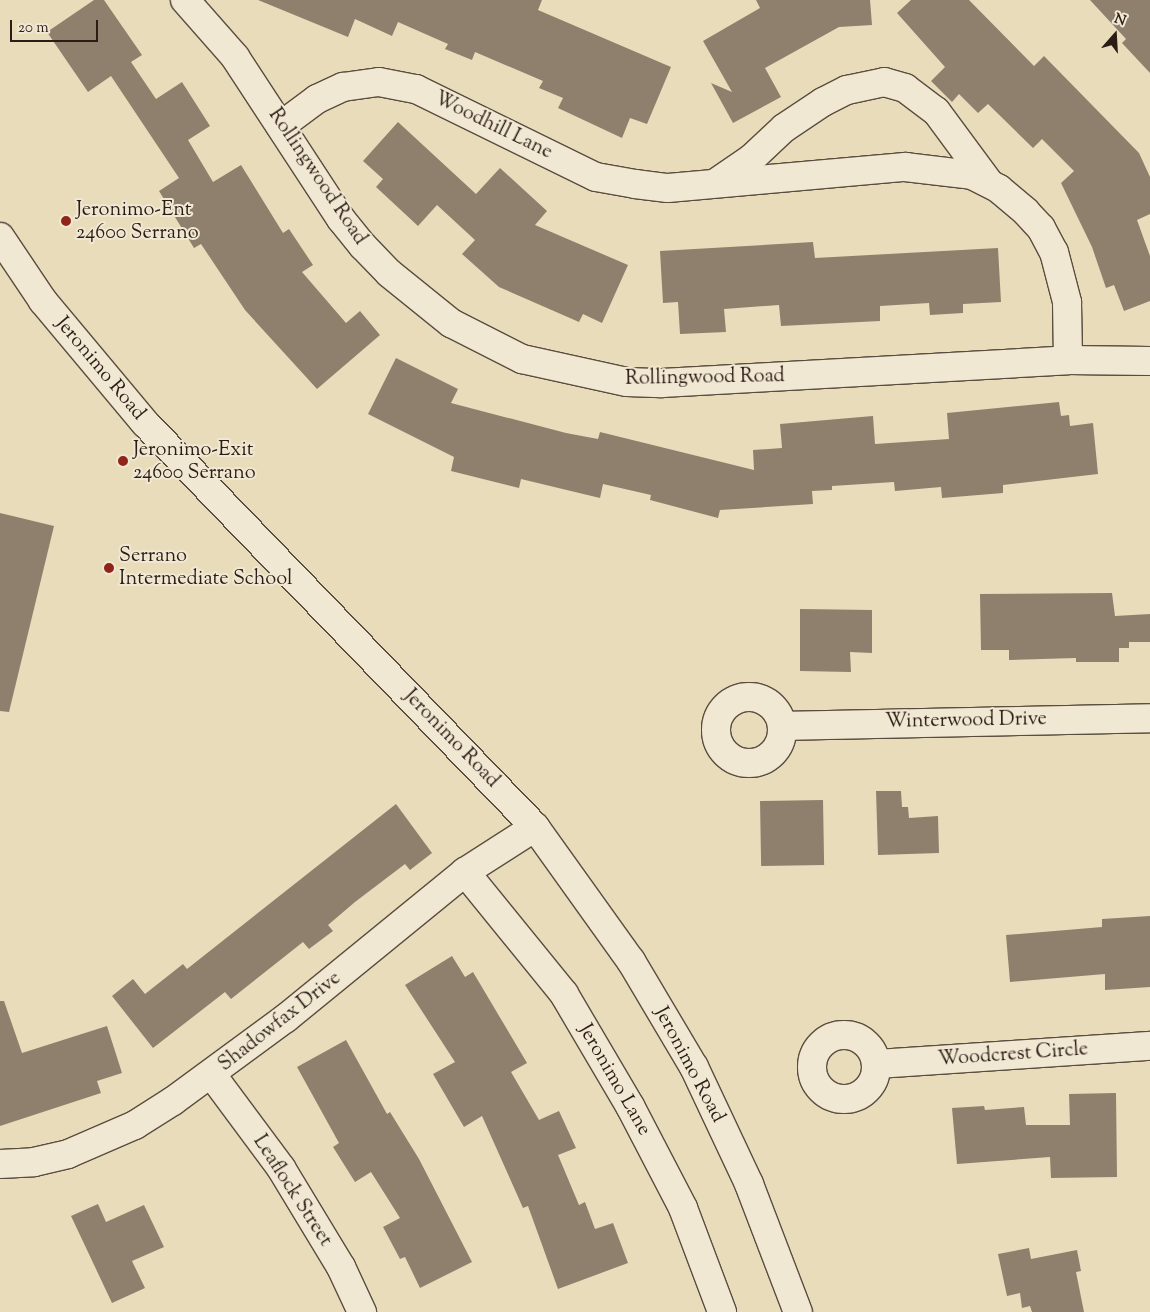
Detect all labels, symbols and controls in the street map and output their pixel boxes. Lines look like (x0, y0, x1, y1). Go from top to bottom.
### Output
scale bar (12, 10, 100, 42)
north arrow (1090, 10, 1140, 60)
text: N (1111, 10, 1128, 32)
text: 20 m (18, 18, 49, 39)
street label: Woodhill Lane (430, 87, 556, 165)
street label: Rollingwood Road (262, 104, 372, 250)
place label: Jeronimo-Ent 24600 Serrano (76, 198, 199, 245)
marker: Jeronimo-Ent 24600 Serrano (60, 215, 72, 227)
street label: Jeronimo Road (50, 312, 150, 426)
street label: Rollingwood Road (625, 365, 785, 391)
place label: Jeronimo-Exit 24600 Serrano (133, 438, 256, 485)
marker: Jeronimo-Exit 24600 Serrano (117, 455, 129, 467)
place label: Serrano Intermediate School (119, 544, 293, 591)
marker: Serrano Intermediate School (103, 562, 115, 574)
street label: Jeronimo Road (398, 685, 504, 793)
street label: Winterwood Drive (885, 708, 1047, 734)
street label: Shadowfax Drive (214, 967, 346, 1077)
street label: Jeronimo Road (648, 1003, 730, 1127)
street label: Jeronimo Lane (572, 1020, 656, 1140)
street label: Woodcrest Circle (937, 1038, 1089, 1072)
street label: Leaflock Street (247, 1131, 337, 1251)

